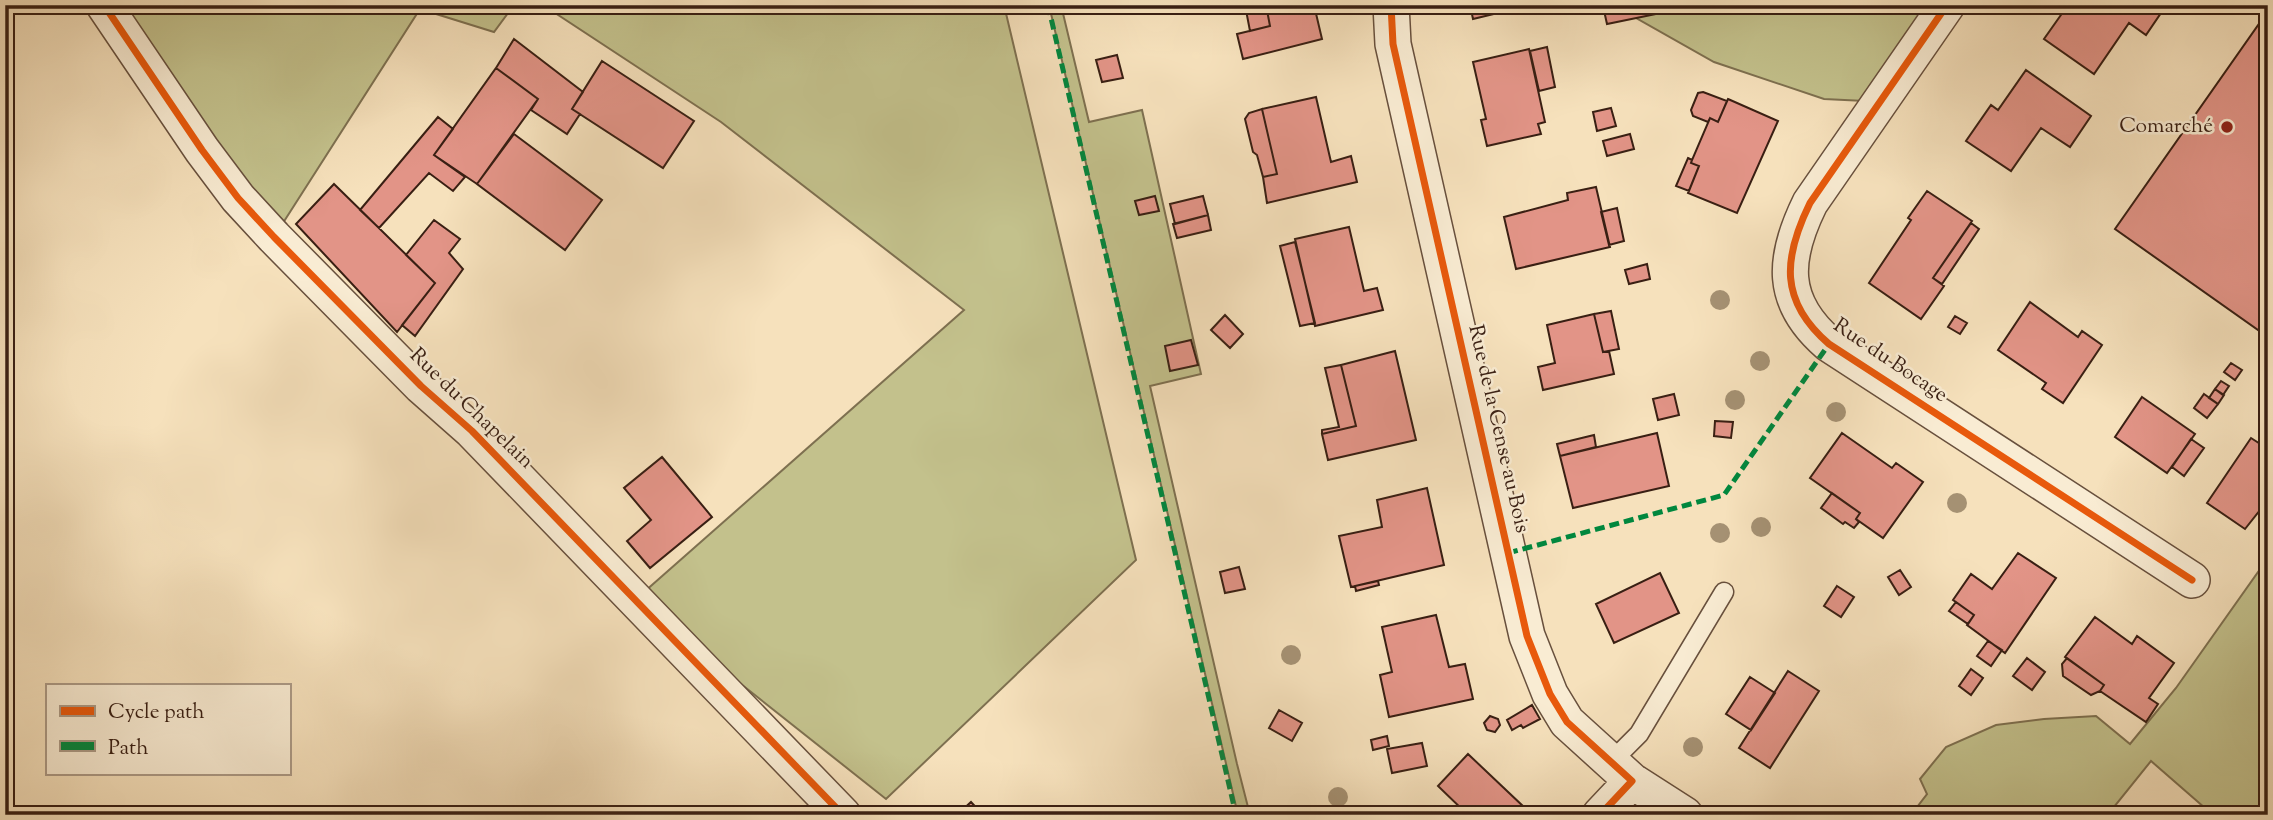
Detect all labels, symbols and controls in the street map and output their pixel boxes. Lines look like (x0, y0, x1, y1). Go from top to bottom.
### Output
place label: Comarché (2119, 112, 2213, 142)
marker: Comarché (2219, 119, 2235, 135)
street label: Rue du Bocage (1827, 311, 1953, 411)
street label: Rue de la Cense au Bois (1459, 322, 1537, 536)
street label: Rue du Chapelain (402, 342, 540, 476)
legend (46, 684, 290, 774)
text: Cycle path (108, 698, 205, 728)
text: Path (108, 734, 149, 764)

